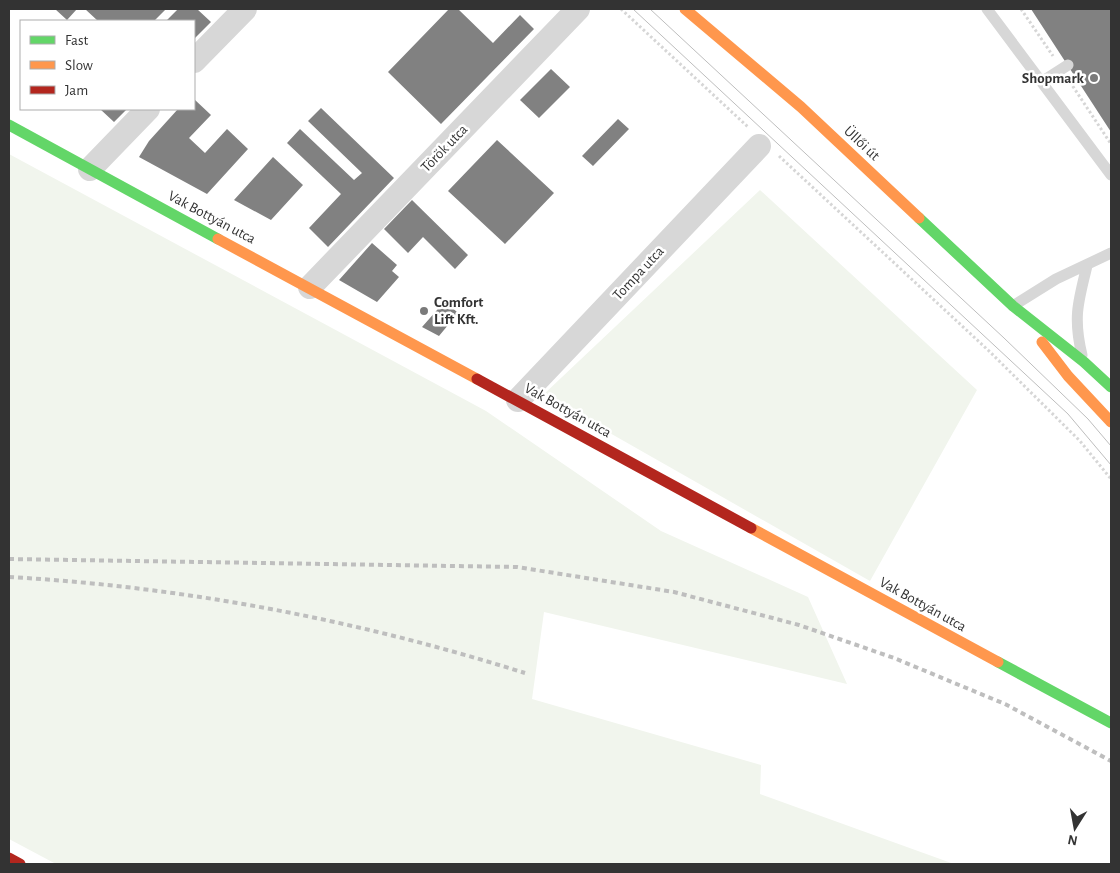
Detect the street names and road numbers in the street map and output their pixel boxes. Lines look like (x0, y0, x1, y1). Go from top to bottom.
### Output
street label: Török utca (418, 122, 471, 175)
street label: Üllői út (841, 122, 884, 164)
street label: Vak Bottyán utca (166, 188, 258, 247)
street label: Tompa utca (610, 244, 667, 303)
street label: Vak Bottyán utca (522, 380, 614, 440)
street label: Vak Bottyán utca (877, 574, 969, 634)

